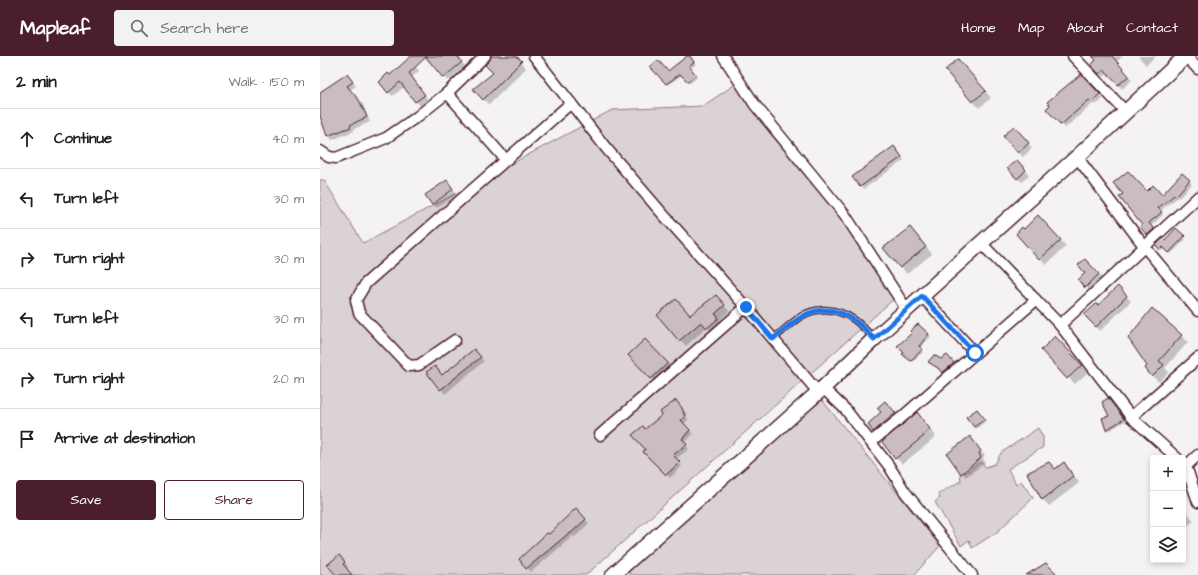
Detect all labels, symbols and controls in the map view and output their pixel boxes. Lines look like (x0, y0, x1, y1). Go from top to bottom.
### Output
search box (114, 10, 394, 46)
text: Mapleaf (20, 15, 90, 42)
icon: search (128, 17, 150, 39)
text: Search here (160, 18, 249, 39)
text: Home (961, 18, 996, 38)
text: Map (1018, 18, 1044, 38)
text: About (1066, 18, 1104, 38)
text: Contact (1126, 18, 1178, 38)
text: 2 min (16, 70, 57, 94)
text: Walk · 150 m (229, 73, 304, 91)
icon: ahead (16, 128, 38, 150)
text: Continue (54, 128, 112, 149)
text: 40 m (272, 130, 304, 148)
icon: left (16, 188, 38, 210)
text: Turn left (54, 188, 118, 209)
text: 30 m (274, 190, 304, 208)
icon: right (16, 248, 38, 270)
text: Turn right (54, 248, 125, 269)
text: 30 m (274, 250, 304, 268)
route end (737, 298, 755, 316)
icon: left (16, 308, 38, 330)
text: Turn left (54, 308, 118, 329)
text: 30 m (274, 310, 304, 328)
route start (966, 344, 984, 362)
icon: right (16, 368, 38, 390)
text: Turn right (54, 368, 125, 389)
text: 20 m (273, 370, 304, 388)
icon: arrive (16, 428, 38, 450)
text: Arrive at destination (54, 428, 195, 449)
map controls (1150, 455, 1186, 563)
button: + (1150, 455, 1186, 491)
button: Save (16, 480, 156, 520)
button: Share (164, 480, 304, 520)
button: − (1150, 491, 1186, 527)
button: layers (1150, 527, 1186, 563)

